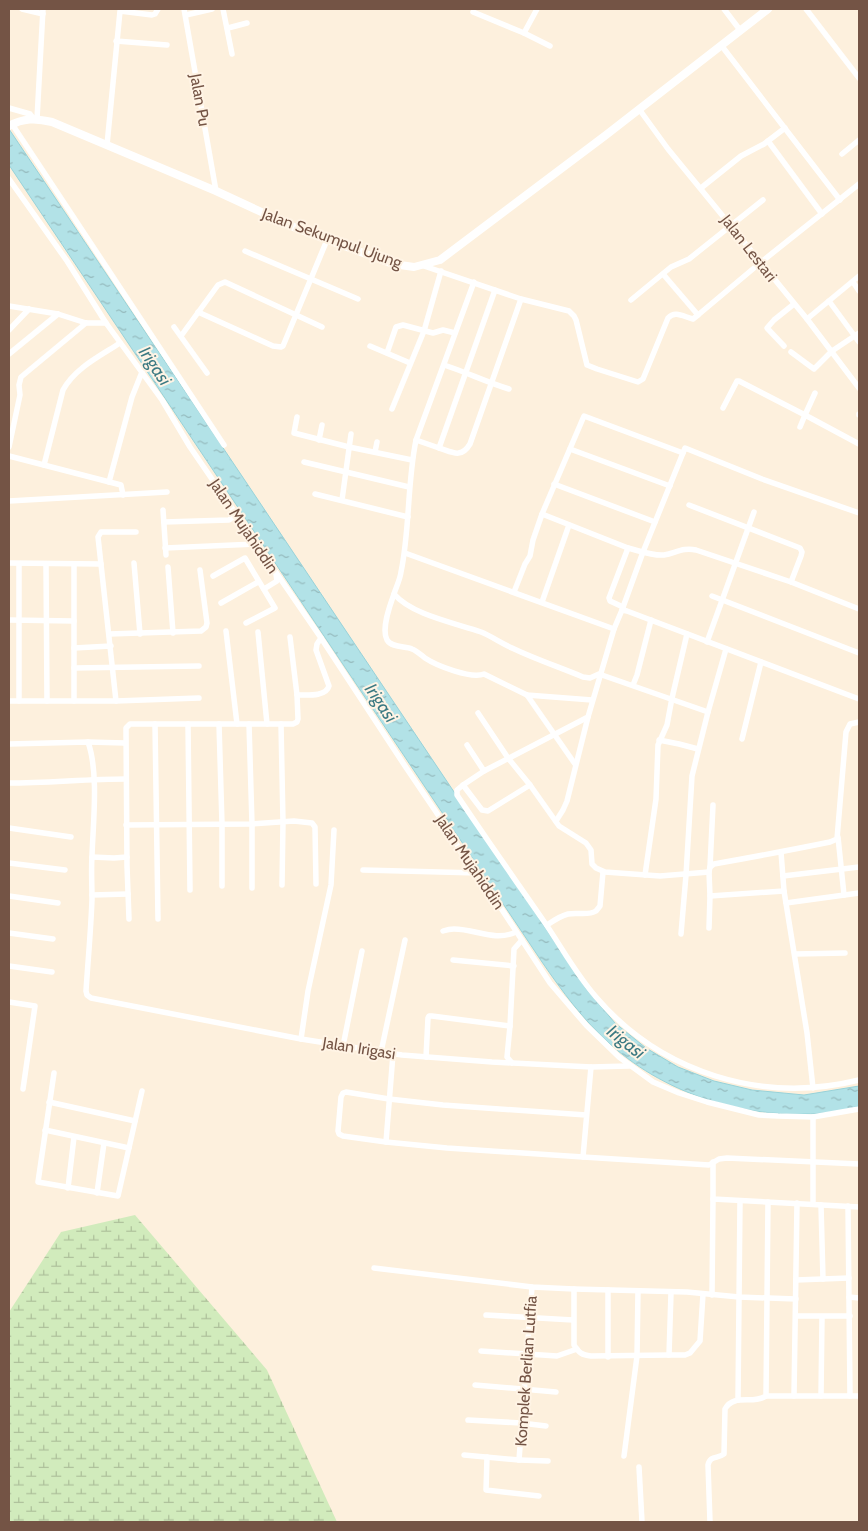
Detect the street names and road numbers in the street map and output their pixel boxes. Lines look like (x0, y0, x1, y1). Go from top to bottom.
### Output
street label: Jalan Pu (186, 71, 214, 128)
street label: Jalan Sekumpul Ujung (259, 204, 405, 272)
street label: Jalan Lestari (716, 210, 781, 285)
street label: Jalan Mujahiddin (205, 474, 283, 577)
street label: Jalan Mujahiddin (431, 810, 509, 913)
street label: Jalan Irigasi (320, 1033, 397, 1063)
street label: Komplek Berlian Lutfia (511, 1295, 541, 1447)

